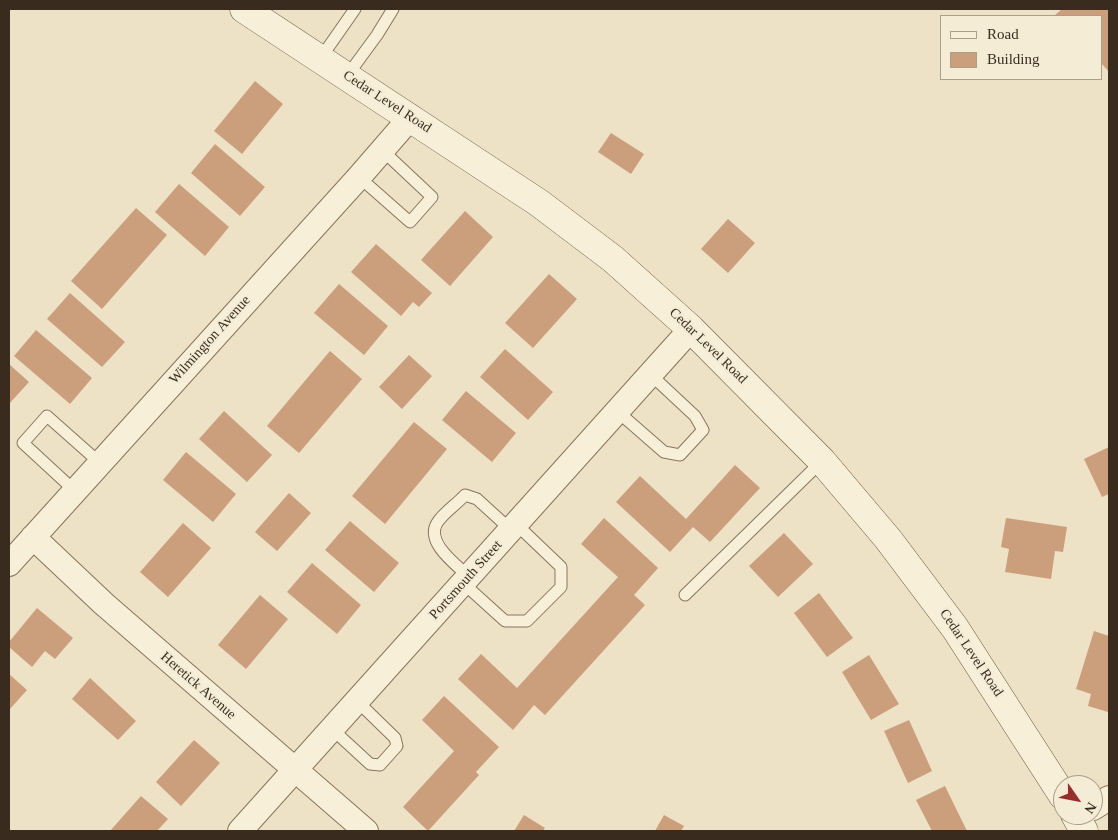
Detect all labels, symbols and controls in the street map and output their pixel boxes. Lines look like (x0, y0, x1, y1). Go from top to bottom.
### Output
legend (940, 15, 1103, 80)
text: Road (987, 26, 1019, 42)
text: Building (987, 51, 1040, 67)
street label: Cedar Level Road (340, 67, 434, 137)
street label: Wilmington Avenue (166, 292, 254, 388)
street label: Cedar Level Road (666, 305, 750, 387)
street label: Portsmouth Street (426, 537, 506, 623)
street label: Cedar Level Road (936, 606, 1006, 700)
street label: Heretick Avenue (157, 649, 239, 723)
north arrow (1053, 775, 1103, 825)
text: N (1081, 800, 1099, 816)

